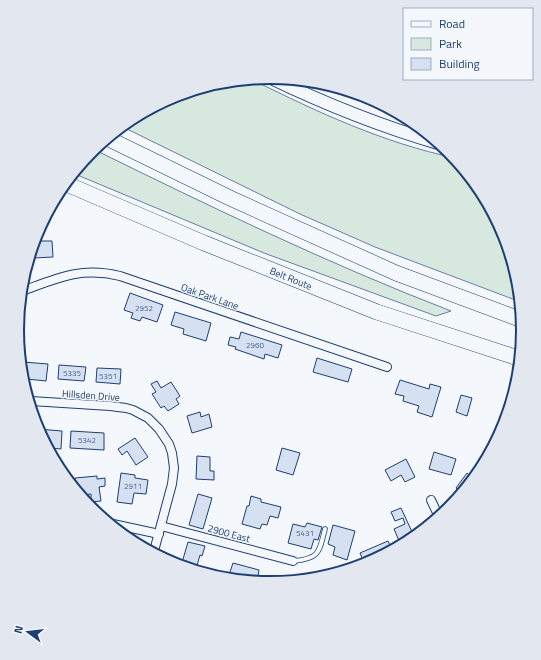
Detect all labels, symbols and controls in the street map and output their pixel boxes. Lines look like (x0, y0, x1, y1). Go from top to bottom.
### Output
legend (403, 8, 533, 80)
text: Road (439, 14, 465, 33)
text: Park (439, 34, 462, 53)
text: Building (439, 54, 480, 73)
street label: Belt Route (267, 263, 314, 294)
street label: Oak Park Lane (179, 280, 241, 313)
house number: 2952 (135, 302, 153, 314)
house number: 2960 (246, 339, 264, 351)
house number: 5335 (63, 367, 81, 379)
house number: 5351 (99, 370, 117, 382)
street label: Hillsden Drive (62, 386, 120, 405)
house number: 5342 (78, 434, 96, 446)
house number: 2911 (124, 480, 142, 492)
street label: 2900 East (206, 521, 252, 546)
house number: 5431 (296, 527, 314, 539)
north arrow (8, 612, 48, 652)
text: N (10, 624, 27, 635)

